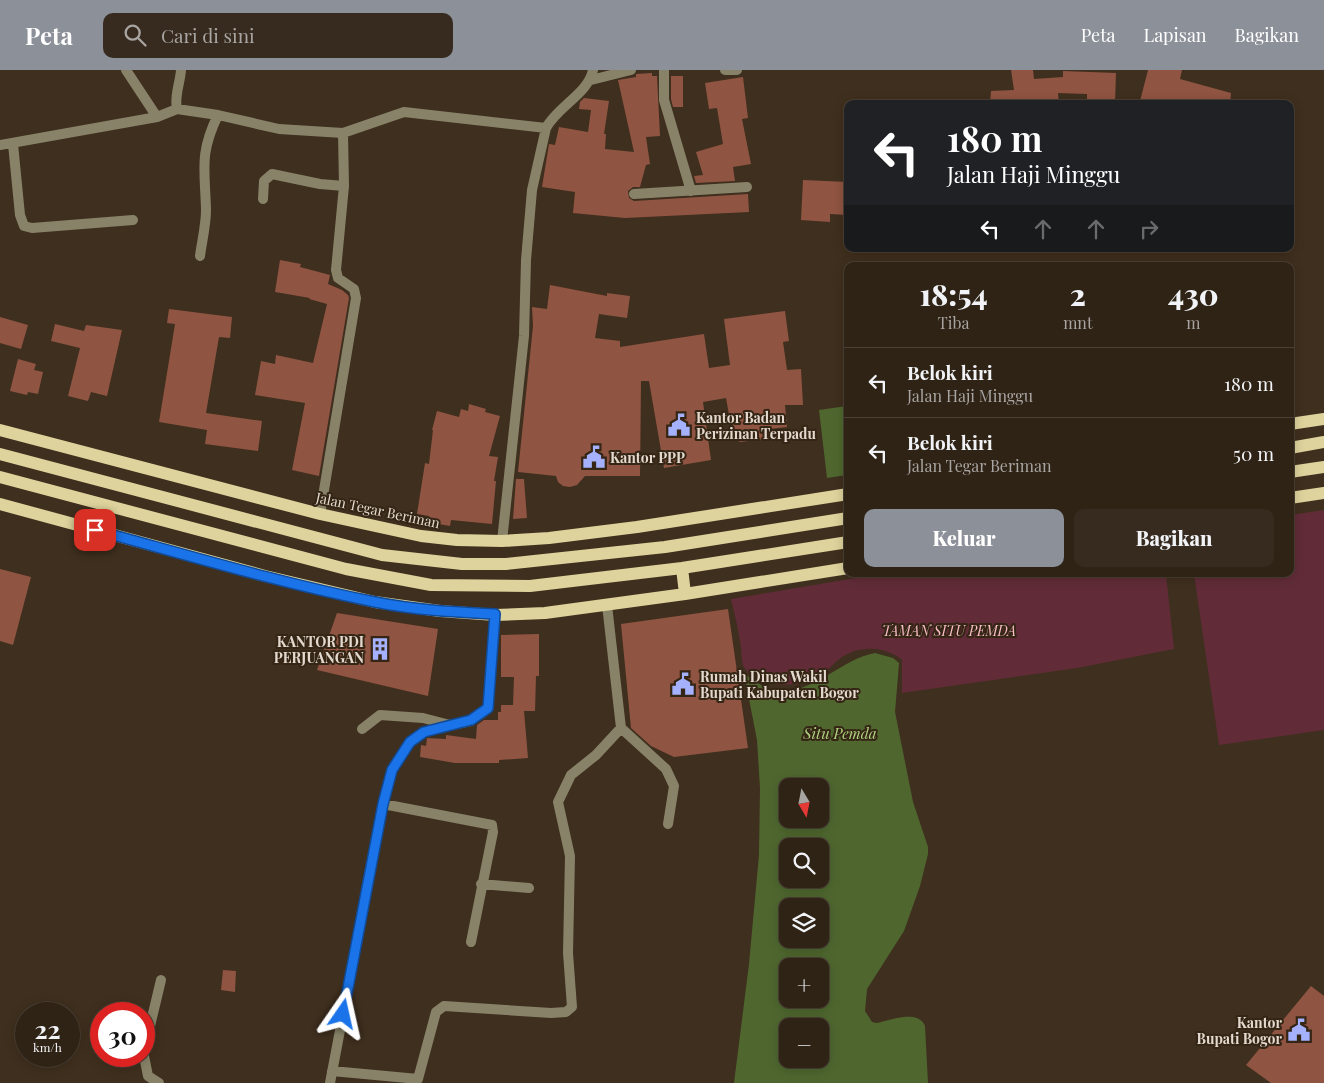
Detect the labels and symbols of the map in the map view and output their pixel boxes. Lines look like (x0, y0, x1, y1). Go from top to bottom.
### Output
place label: Kantor Badan Perizinan Terpadu (696, 408, 816, 443)
public building icon: Kantor Badan Perizinan Terpadu (666, 412, 692, 438)
public building icon: Kantor PPP (581, 444, 607, 470)
place label: Kantor PPP (610, 448, 685, 467)
street label: Jalan Tegar Beriman (313, 487, 442, 533)
pin (74, 509, 116, 551)
park label: TAMAN SITU PEMDA (882, 621, 1016, 640)
place label: KANTOR PDI PERJUANGAN (274, 632, 364, 667)
building icon: KANTOR PDI PERJUANGAN (367, 636, 393, 662)
place label: Rumah Dinas Wakil Bupati Kabupaten Bogor (700, 667, 859, 702)
public building icon: Rumah Dinas Wakil Bupati Kabupaten Bogor (670, 671, 696, 697)
water label: Situ Pemda (802, 723, 877, 743)
north arrow (779, 778, 829, 828)
position arrow (316, 987, 368, 1039)
speed limit sign: 30 (90, 1002, 155, 1067)
place label: Kantor Bupati Bogor (1197, 1013, 1282, 1048)
public building icon: Kantor Bupati Bogor (1286, 1017, 1312, 1043)

